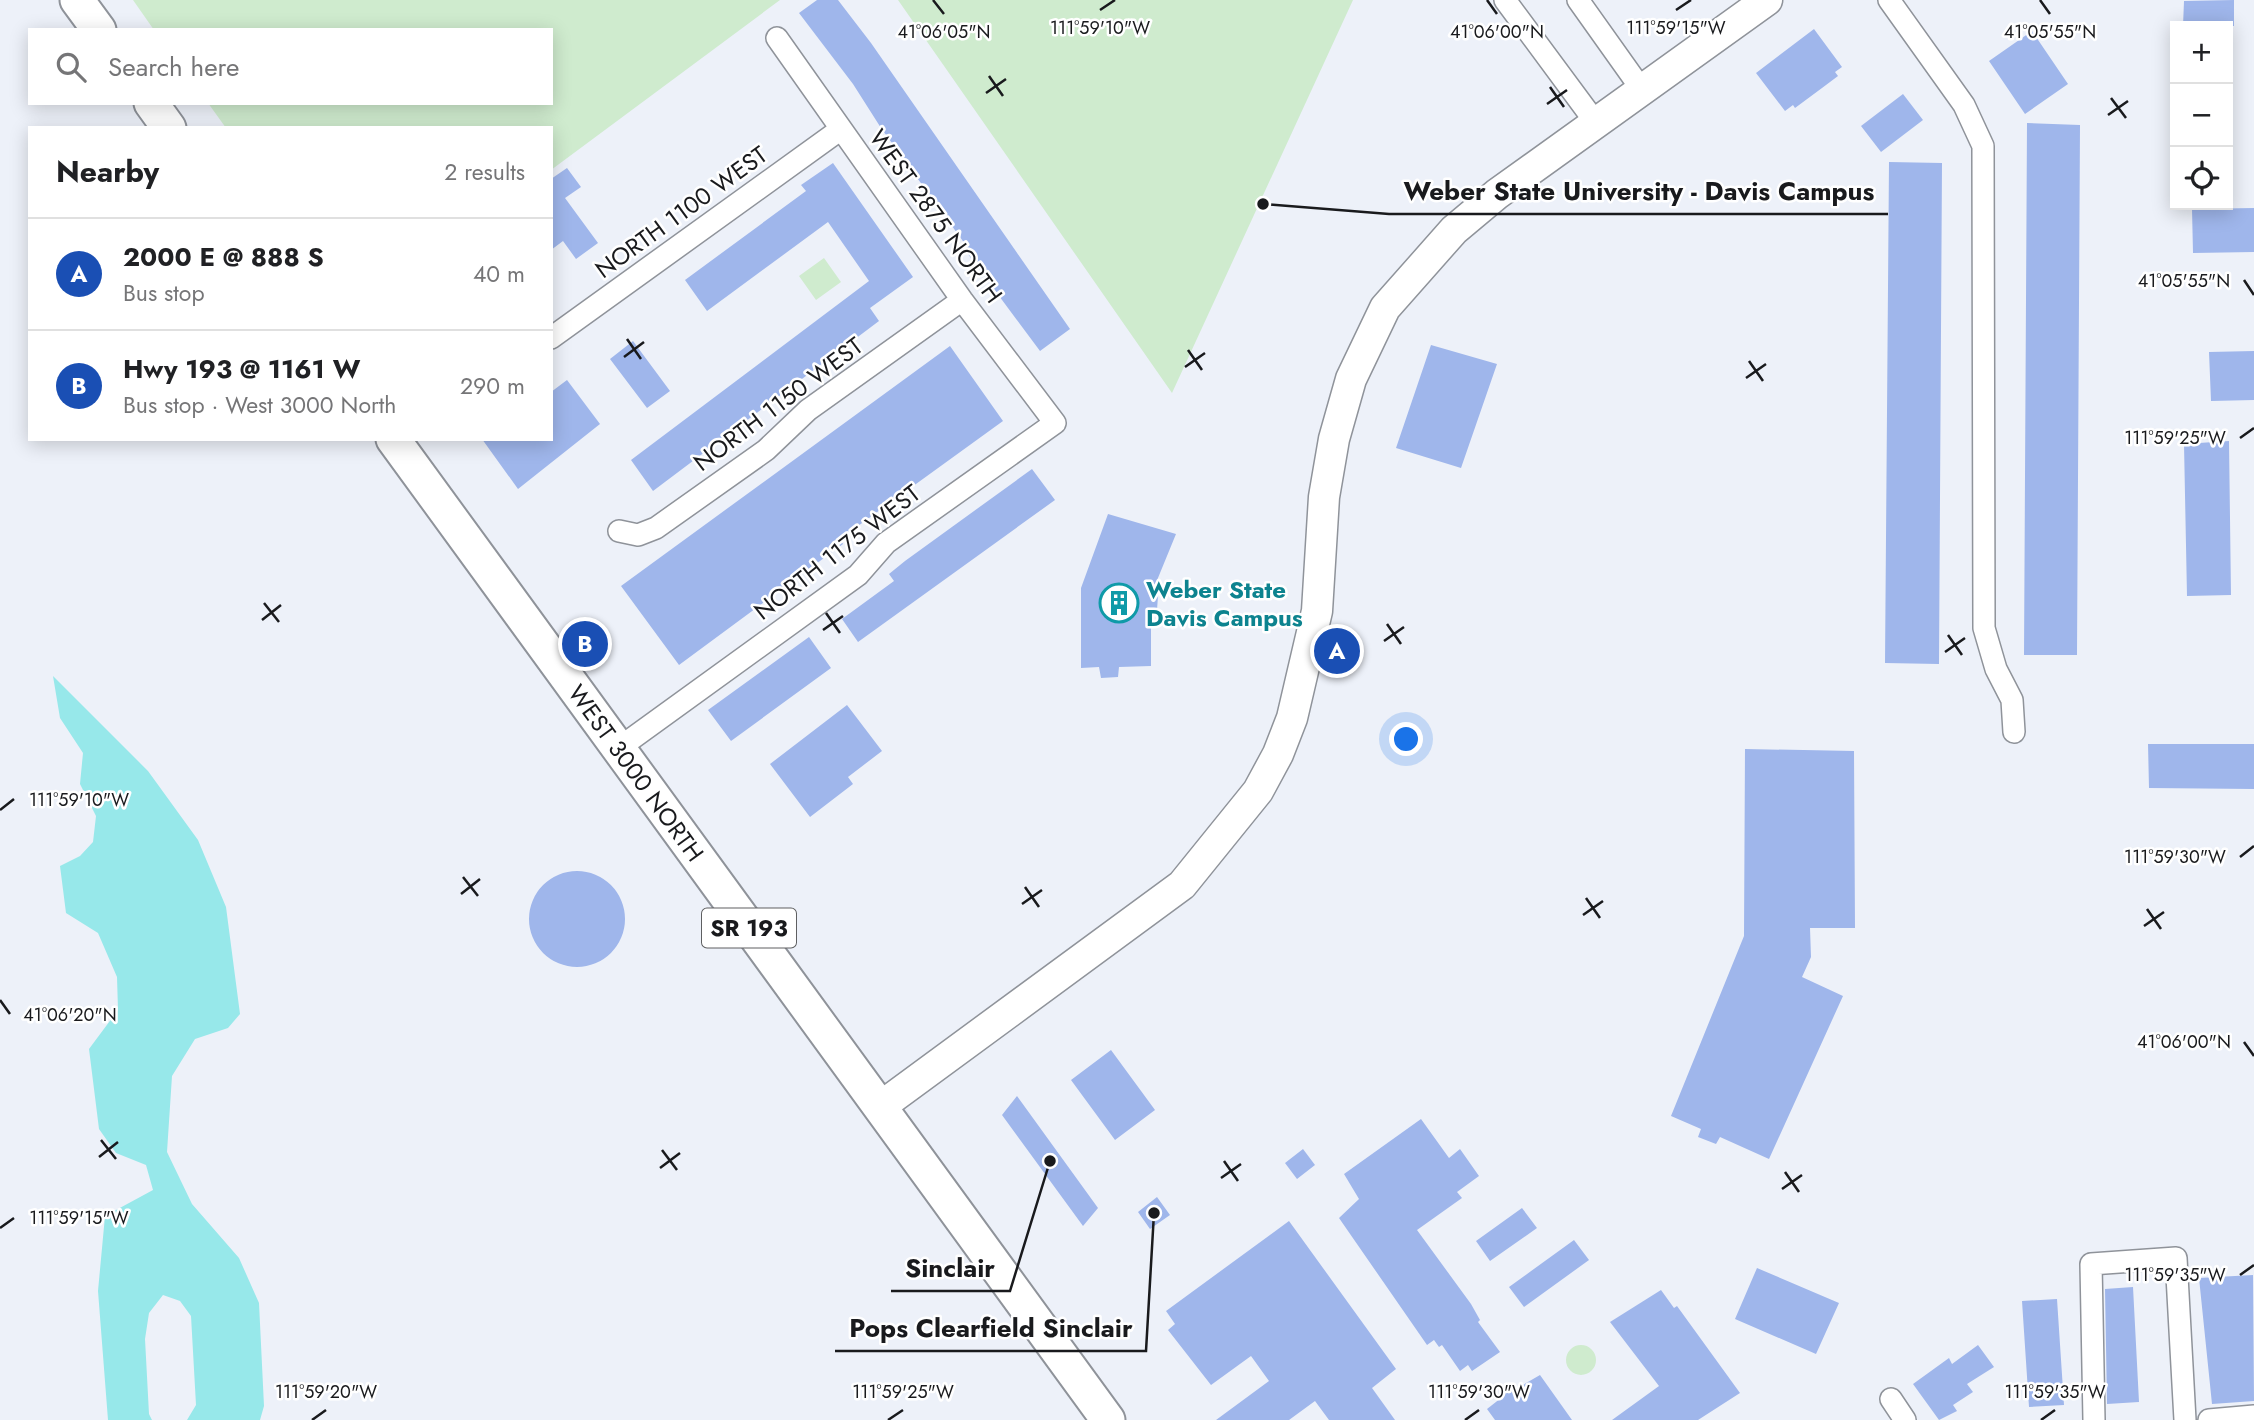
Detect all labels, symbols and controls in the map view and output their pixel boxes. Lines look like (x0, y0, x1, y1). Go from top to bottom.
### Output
text: 111°59'10"W (1050, 15, 1150, 41)
text: 111°59'15"W (1626, 15, 1726, 41)
text: 41°06'05"N (897, 19, 991, 45)
text: 41°06'00"N (1450, 19, 1544, 45)
text: 41°05'55"N (2004, 19, 2096, 45)
map controls (2170, 21, 2233, 210)
button: + (2170, 21, 2233, 84)
search box (28, 28, 553, 105)
icon: search (52, 48, 90, 86)
text: Search here (108, 48, 240, 86)
button: − (2170, 84, 2233, 147)
street label: WEST 2875 NORTH (861, 122, 1011, 310)
street label: NORTH 1100 WEST (588, 137, 774, 287)
button: locate (2170, 147, 2233, 210)
text: Nearby (56, 150, 159, 193)
text: 2 results (444, 155, 525, 189)
callout: Weber State University - Davis Campus (1389, 167, 1888, 214)
text: Weber State University - Davis Campus (1404, 172, 1875, 210)
text: 2000 E @ 888 S (123, 238, 324, 276)
text: A (71, 257, 87, 291)
text: 40 m (473, 257, 525, 291)
text: 41°05'55"N (2138, 268, 2230, 294)
text: Bus stop (123, 276, 205, 310)
street label: NORTH 1150 WEST (686, 328, 870, 480)
text: Hwy 193 @ 1161 W (123, 350, 360, 388)
text: B (71, 369, 87, 403)
text: 290 m (460, 369, 525, 403)
text: Bus stop · West 3000 North (123, 388, 396, 422)
text: 111°59'25"W (2124, 425, 2226, 451)
street label: NORTH 1175 WEST (746, 476, 928, 628)
place label: Weber State Davis Campus (1146, 572, 1303, 635)
building icon: Weber State Davis Campus (1098, 582, 1140, 624)
pin: B (562, 618, 608, 670)
pin: A (1314, 625, 1360, 677)
street label: WEST 3000 NORTH (560, 677, 712, 869)
your location (1389, 722, 1423, 756)
text: 111°59'10"W (29, 787, 129, 813)
text: 111°59'30"W (2124, 844, 2226, 870)
road number: SR 193 (702, 909, 796, 948)
text: 41°06'20"N (23, 1002, 117, 1028)
text: 41°06'00"N (2137, 1029, 2231, 1055)
text: 111°59'15"W (29, 1205, 129, 1231)
callout: Sinclair (891, 1244, 1010, 1291)
text: Sinclair (905, 1249, 995, 1287)
text: 111°59'35"W (2124, 1262, 2226, 1288)
callout: Pops Clearfield Sinclair (835, 1304, 1146, 1351)
text: Pops Clearfield Sinclair (849, 1309, 1133, 1347)
text: 111°59'20"W (275, 1379, 377, 1405)
text: 111°59'25"W (852, 1379, 954, 1405)
text: 111°59'30"W (1428, 1379, 1530, 1405)
text: 111°59'35"W (2004, 1379, 2106, 1405)

